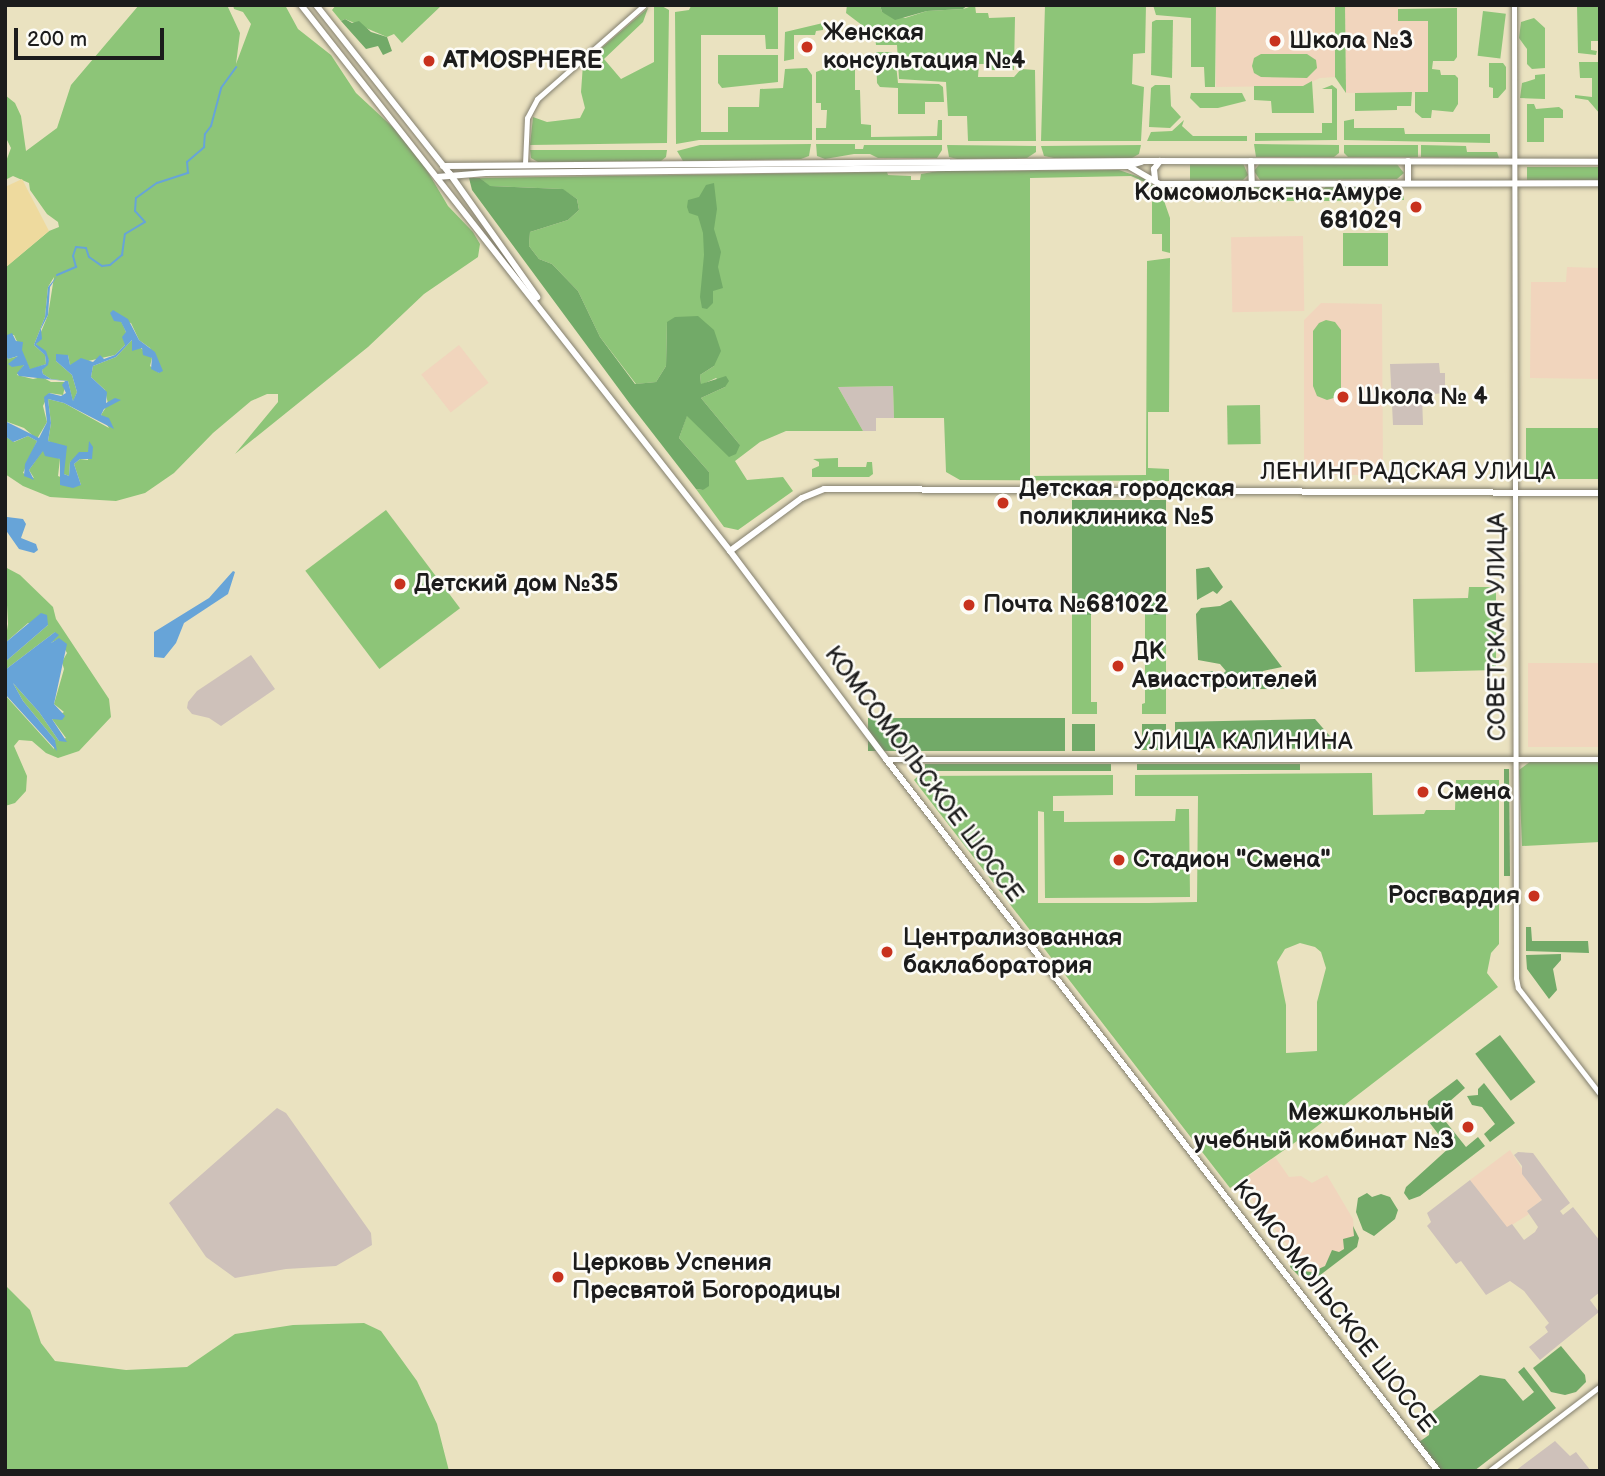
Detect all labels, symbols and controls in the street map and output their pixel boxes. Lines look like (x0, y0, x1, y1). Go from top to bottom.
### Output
scale bar (18, 14, 168, 58)
place label: Женская консультация №4 (823, 19, 1025, 75)
text: 200 m (27, 27, 87, 52)
place label: Школа №3 (1289, 27, 1413, 55)
marker: Школа №3 (1267, 33, 1283, 49)
marker: Женская консультация №4 (797, 37, 817, 57)
place label: ATMOSPHERE (443, 47, 602, 75)
marker: ATMOSPHERE (421, 53, 437, 69)
place label: Комсомольск-на-Амуре 681029 (1134, 179, 1402, 235)
marker: Комсомольск-на-Амуре 681029 (1408, 199, 1424, 215)
place label: Школа № 4 (1357, 383, 1488, 411)
marker: Школа № 4 (1335, 389, 1351, 405)
street label: ЛЕНИНГРАДСКАЯ УЛИЦА (1260, 458, 1556, 486)
place label: Детская городская поликлиника №5 (1019, 475, 1235, 531)
marker: Детская городская поликлиника №5 (993, 493, 1013, 513)
street label: СОВЕТСКАЯ УЛИЦА (1483, 513, 1511, 741)
place label: Детский дом №35 (414, 570, 618, 598)
marker: Детский дом №35 (392, 576, 408, 592)
place label: Почта №681022 (983, 591, 1168, 619)
marker: Почта №681022 (961, 597, 977, 613)
place label: ДК Авиастроителей (1132, 638, 1317, 694)
street label: КОМСОМОЛЬСКОЕ ШОССЕ (818, 640, 1030, 908)
marker: ДК Авиастроителей (1110, 658, 1126, 674)
street label: УЛИЦА КАЛИНИНА (1133, 728, 1353, 756)
place label: Смена (1437, 778, 1511, 806)
marker: Смена (1415, 784, 1431, 800)
place label: Стадион "Смена" (1133, 846, 1331, 874)
marker: Стадион "Смена" (1111, 852, 1127, 868)
place label: Росгвардия (1388, 882, 1520, 910)
marker: Росгвардия (1526, 888, 1542, 904)
place label: Централизованная баклаборатория (903, 924, 1122, 980)
marker: Централизованная баклаборатория (877, 942, 897, 962)
place label: Межшкольный учебный комбинат №3 (1194, 1099, 1454, 1155)
marker: Межшкольный учебный комбинат №3 (1460, 1119, 1476, 1135)
street label: КОМСОМОЛЬСКОЕ ШОССЕ (1226, 1174, 1442, 1438)
place label: Церковь Успения Пресвятой Богородицы (572, 1249, 841, 1305)
marker: Церковь Успения Пресвятой Богородицы (550, 1269, 566, 1285)

